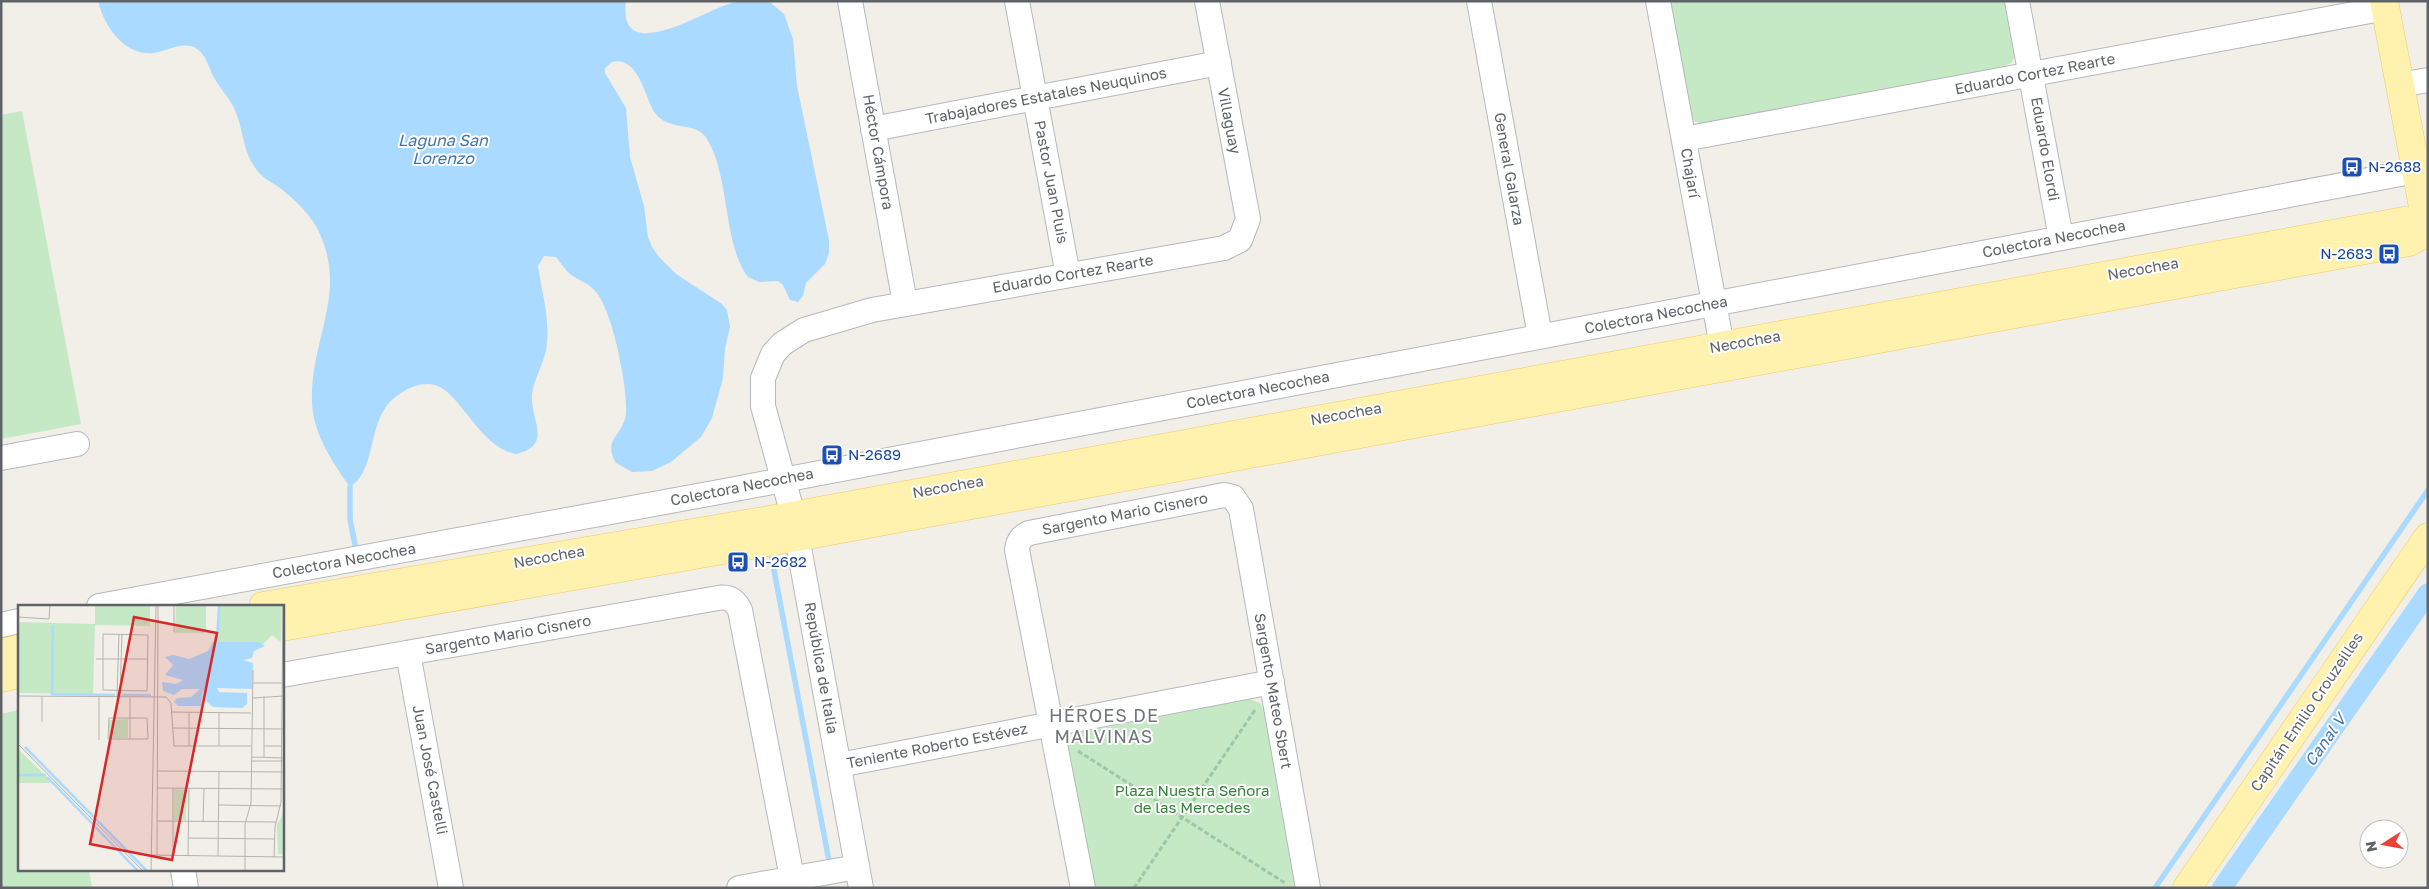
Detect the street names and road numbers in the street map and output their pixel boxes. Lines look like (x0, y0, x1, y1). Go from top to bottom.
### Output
street label: Eduardo Cortez Rearte (1953, 49, 2117, 97)
street label: Trabajadores Estatales Neuquinos (924, 63, 1168, 127)
street label: Villaguay (1215, 86, 1245, 156)
street label: Héctor Cámpora (860, 93, 898, 211)
street label: Eduardo Elordi (2028, 95, 2064, 202)
street label: General Galarza (1491, 111, 1529, 227)
street label: Pastor Juan Pluis (1031, 119, 1073, 245)
street label: Chajarí (1678, 147, 1704, 200)
street label: Colectora Necochea (1981, 215, 2127, 261)
street label: Eduardo Cortez Rearte (991, 250, 1155, 296)
street label: Necochea (2106, 253, 2180, 283)
street label: Colectora Necochea (1583, 291, 1729, 337)
street label: Necochea (1708, 326, 1782, 356)
street label: Colectora Necochea (1185, 366, 1331, 412)
street label: Necochea (1309, 398, 1383, 428)
street label: Colectora Necochea (669, 463, 815, 509)
street label: Necochea (911, 471, 985, 501)
street label: Sargento Mario Cisnero (1040, 488, 1209, 538)
street label: Colectora Necochea (271, 539, 417, 582)
street label: Necochea (512, 541, 586, 571)
street label: República de Italia (802, 600, 842, 735)
street label: Sargento Mario Cisnero (423, 611, 592, 657)
street label: Sargento Mateo Sbert (1251, 612, 1297, 770)
street label: Capitán Emilio Crouzeilles (2246, 629, 2366, 794)
street label: Juan José Castelli (410, 704, 452, 836)
street label: Teniente Roberto Estévez (845, 719, 1029, 771)

